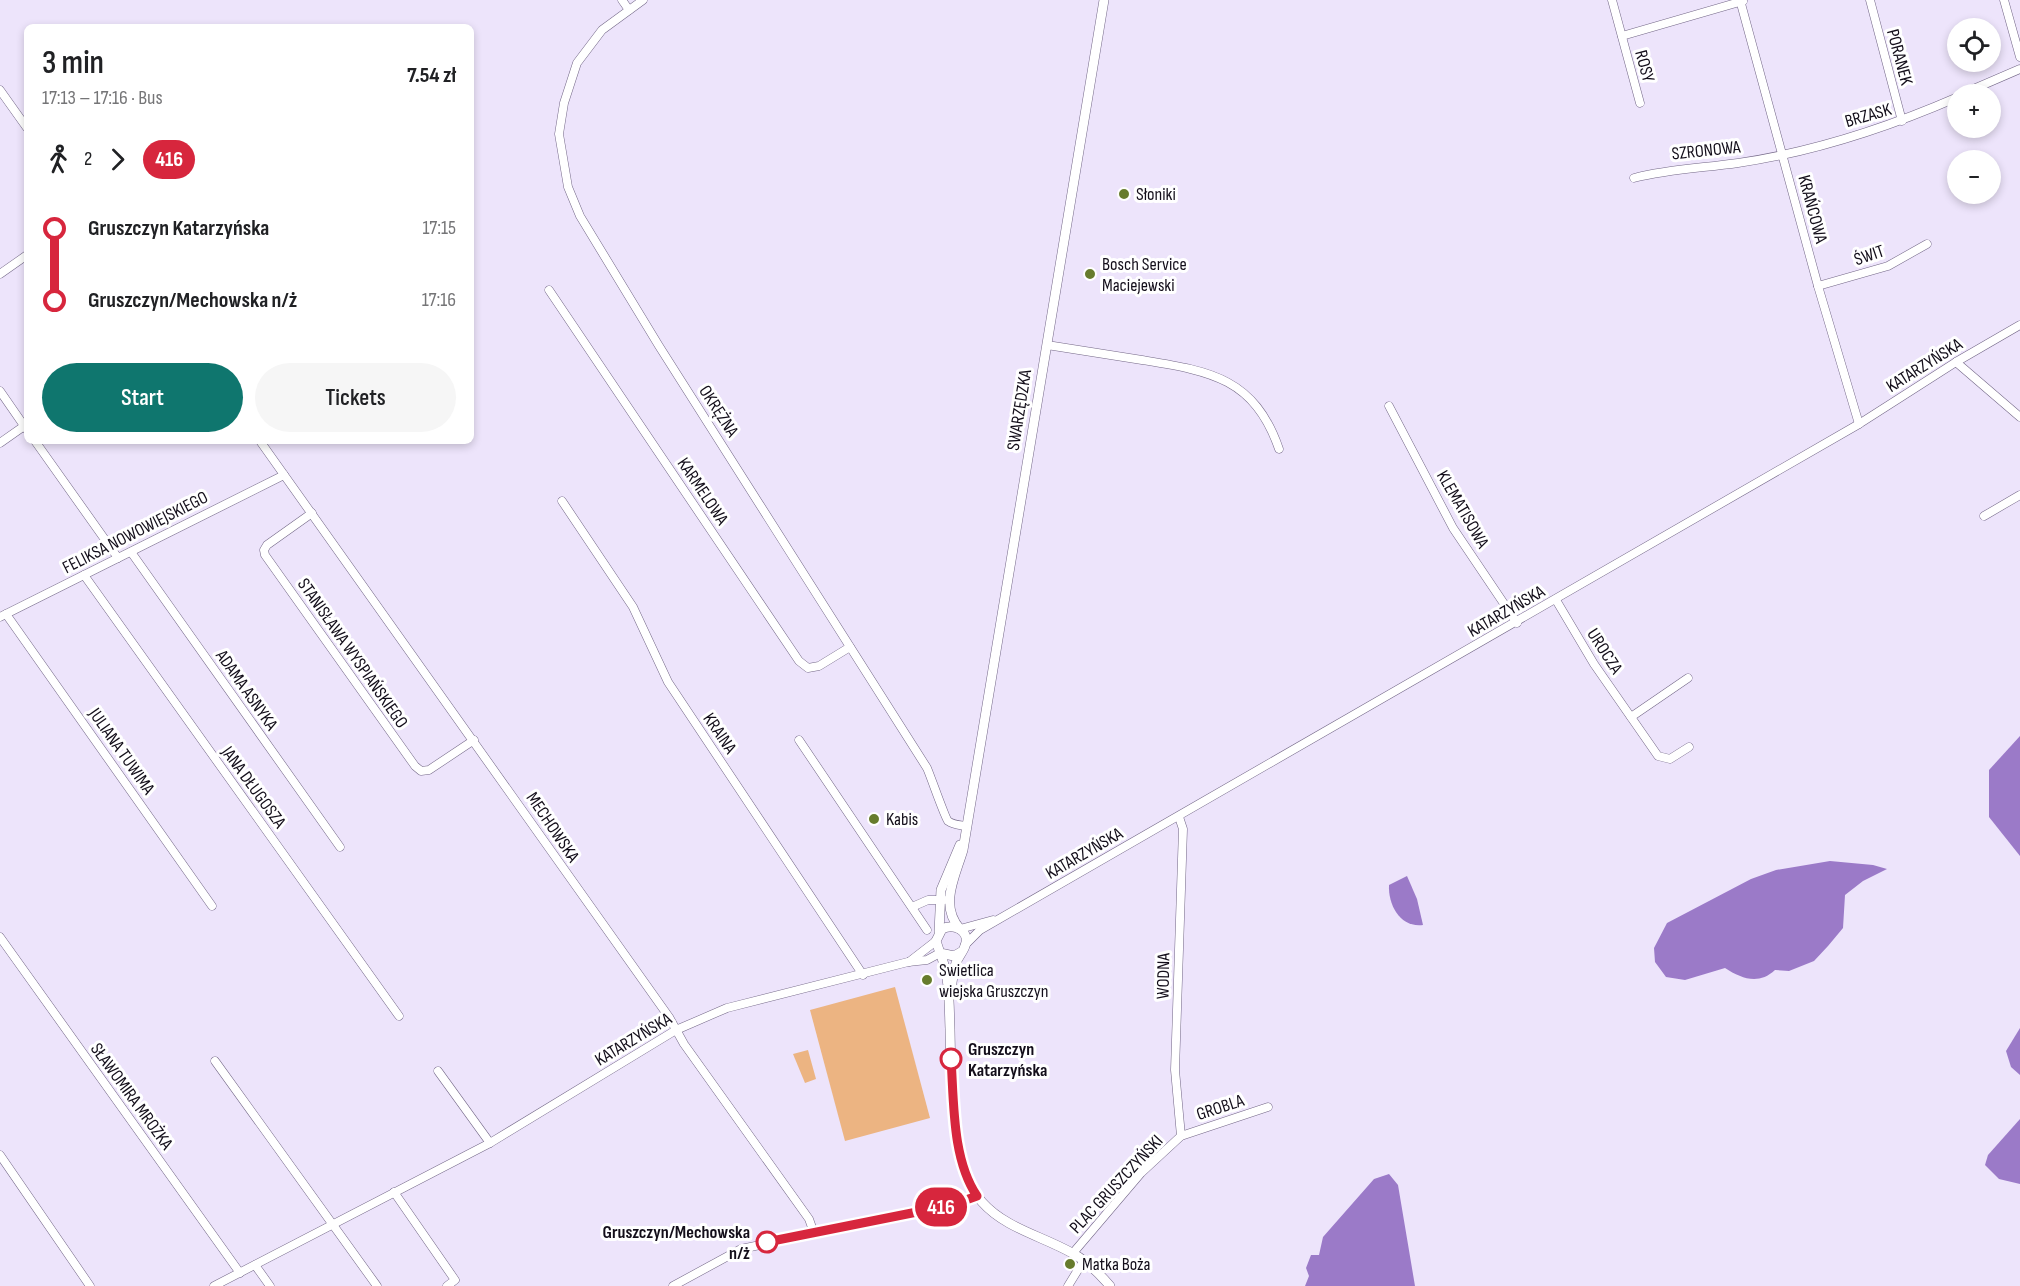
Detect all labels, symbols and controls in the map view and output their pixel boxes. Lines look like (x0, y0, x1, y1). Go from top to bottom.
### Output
map controls (1947, 18, 2001, 204)
button: locate (1947, 18, 2001, 72)
street label: PORANEK (1882, 27, 1917, 88)
text: 3 min (42, 43, 104, 83)
street label: ROSY (1630, 48, 1659, 85)
text: 7.54 zł (407, 62, 456, 89)
button: + (1947, 84, 2001, 138)
text: 17:13 – 17:16 · Bus (42, 86, 163, 110)
street label: BRZASK (1842, 99, 1895, 132)
street label: SZRONOWA (1671, 136, 1742, 165)
icon: walk (42, 143, 75, 176)
icon: forward (101, 143, 134, 176)
text: 2 (84, 147, 92, 171)
text: 416 (155, 147, 183, 172)
button: − (1947, 150, 2001, 204)
street label: KRAŃCOWA (1793, 173, 1832, 246)
place label: Słoniki (1136, 184, 1176, 205)
marker: Słoniki (1117, 187, 1131, 201)
text: Gruszczyn Katarzyńska (88, 215, 269, 242)
text: 17:15 (422, 216, 456, 240)
street label: ŚWIT (1851, 241, 1887, 270)
place label: Bosch Service Maciejewski (1102, 254, 1187, 296)
marker: Bosch Service Maciejewski (1083, 267, 1097, 281)
text: Gruszczyn/Mechowska n/ż (88, 287, 297, 314)
text: 17:16 (422, 288, 456, 312)
street label: KATARZYŃSKA (1882, 334, 1966, 397)
button: Start (42, 363, 243, 432)
button: Tickets (255, 363, 456, 432)
street label: SWARZĘDZKA (1003, 368, 1036, 452)
street label: OKRĘŻNA (694, 382, 743, 441)
street label: KARMELOWA (673, 454, 733, 529)
street label: KLEMATISOWA (1432, 467, 1493, 552)
street label: FELIKSA NOWOWIEJSKIEGO (59, 487, 211, 578)
street label: STANISŁAWA WYSPIAŃSKIEGO (293, 574, 412, 732)
street label: KATARZYŃSKA (1464, 581, 1549, 642)
street label: UROCZA (1582, 625, 1627, 678)
street label: ADAMA ASNYKA (211, 645, 282, 735)
street label: JULIANA TUWIMA (84, 703, 159, 799)
street label: KRAINA (698, 709, 741, 758)
street label: JANA DŁUGOSZA (216, 741, 290, 833)
street label: MECHOWSKA (522, 788, 584, 866)
place label: Kabis (886, 809, 918, 830)
marker: Kabis (867, 812, 881, 826)
street label: KATARZYŃSKA (1042, 823, 1127, 884)
street label: WODNA (1153, 952, 1174, 999)
place label: Swietlica wiejska Gruszczyn (939, 960, 1048, 1002)
marker: Swietlica wiejska Gruszczyn (920, 973, 934, 987)
street label: KATARZYŃSKA (591, 1008, 676, 1070)
street label: SŁAWOMIRA MROŻKA (86, 1039, 177, 1154)
place label: Gruszczyn Katarzyńska (968, 1039, 1047, 1081)
marker: Gruszczyn Katarzyńska (940, 1048, 962, 1070)
street label: GROBLA (1194, 1090, 1247, 1125)
street label: PLAC GRUSZCZYŃSKI (1065, 1131, 1167, 1238)
line badge: 416 (906, 1188, 976, 1226)
text: 416 (927, 1195, 955, 1220)
place label: Gruszczyn/Mechowska n/ż (603, 1222, 750, 1264)
marker: Gruszczyn/Mechowska n/ż (756, 1231, 778, 1253)
place label: Matka Boża (1082, 1254, 1151, 1275)
marker: Matka Boża (1063, 1257, 1077, 1271)

